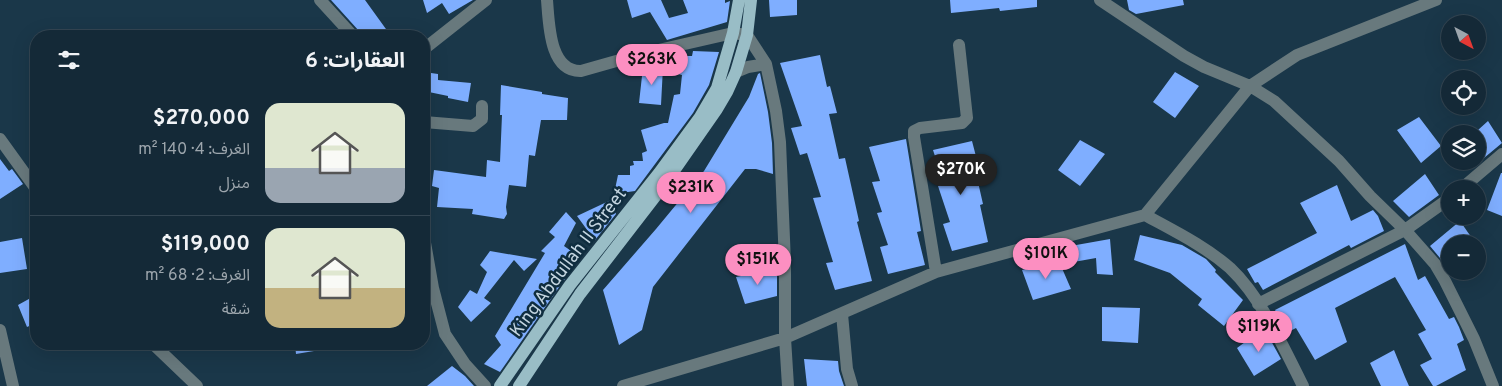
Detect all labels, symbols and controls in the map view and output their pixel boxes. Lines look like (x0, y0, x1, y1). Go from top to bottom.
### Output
north arrow (1441, 15, 1486, 60)
map controls (1441, 15, 1486, 280)
pin: $263K (617, 44, 687, 86)
icon: filters (55, 46, 83, 74)
text: العقارات: 6 (305, 48, 405, 75)
text: $263K (627, 50, 677, 70)
button: locate (1441, 70, 1486, 115)
text: $270,000 (153, 105, 250, 132)
icon: home (305, 123, 365, 183)
button: layers (1441, 125, 1486, 170)
text: الغرف: 4 · 140 m² (138, 140, 250, 160)
pin: $270K (926, 154, 996, 196)
text: $270K (936, 160, 986, 180)
pin: $231K (656, 172, 726, 214)
text: منزل (219, 174, 250, 194)
text: $231K (668, 178, 714, 198)
button: + (1441, 180, 1486, 225)
street label: King Abdullah II Street (505, 184, 633, 342)
text: $119,000 (161, 231, 250, 258)
button: − (1441, 235, 1486, 280)
pin: $101K (1011, 238, 1081, 280)
pin: $151K (723, 244, 793, 286)
text: $101K (1024, 244, 1068, 264)
icon: home (305, 248, 365, 308)
text: $151K (736, 250, 780, 270)
text: الغرف: 2 · 68 m² (145, 266, 250, 286)
text: شقة (222, 300, 250, 320)
pin: $119K (1224, 310, 1294, 353)
text: $119K (1237, 317, 1281, 337)

